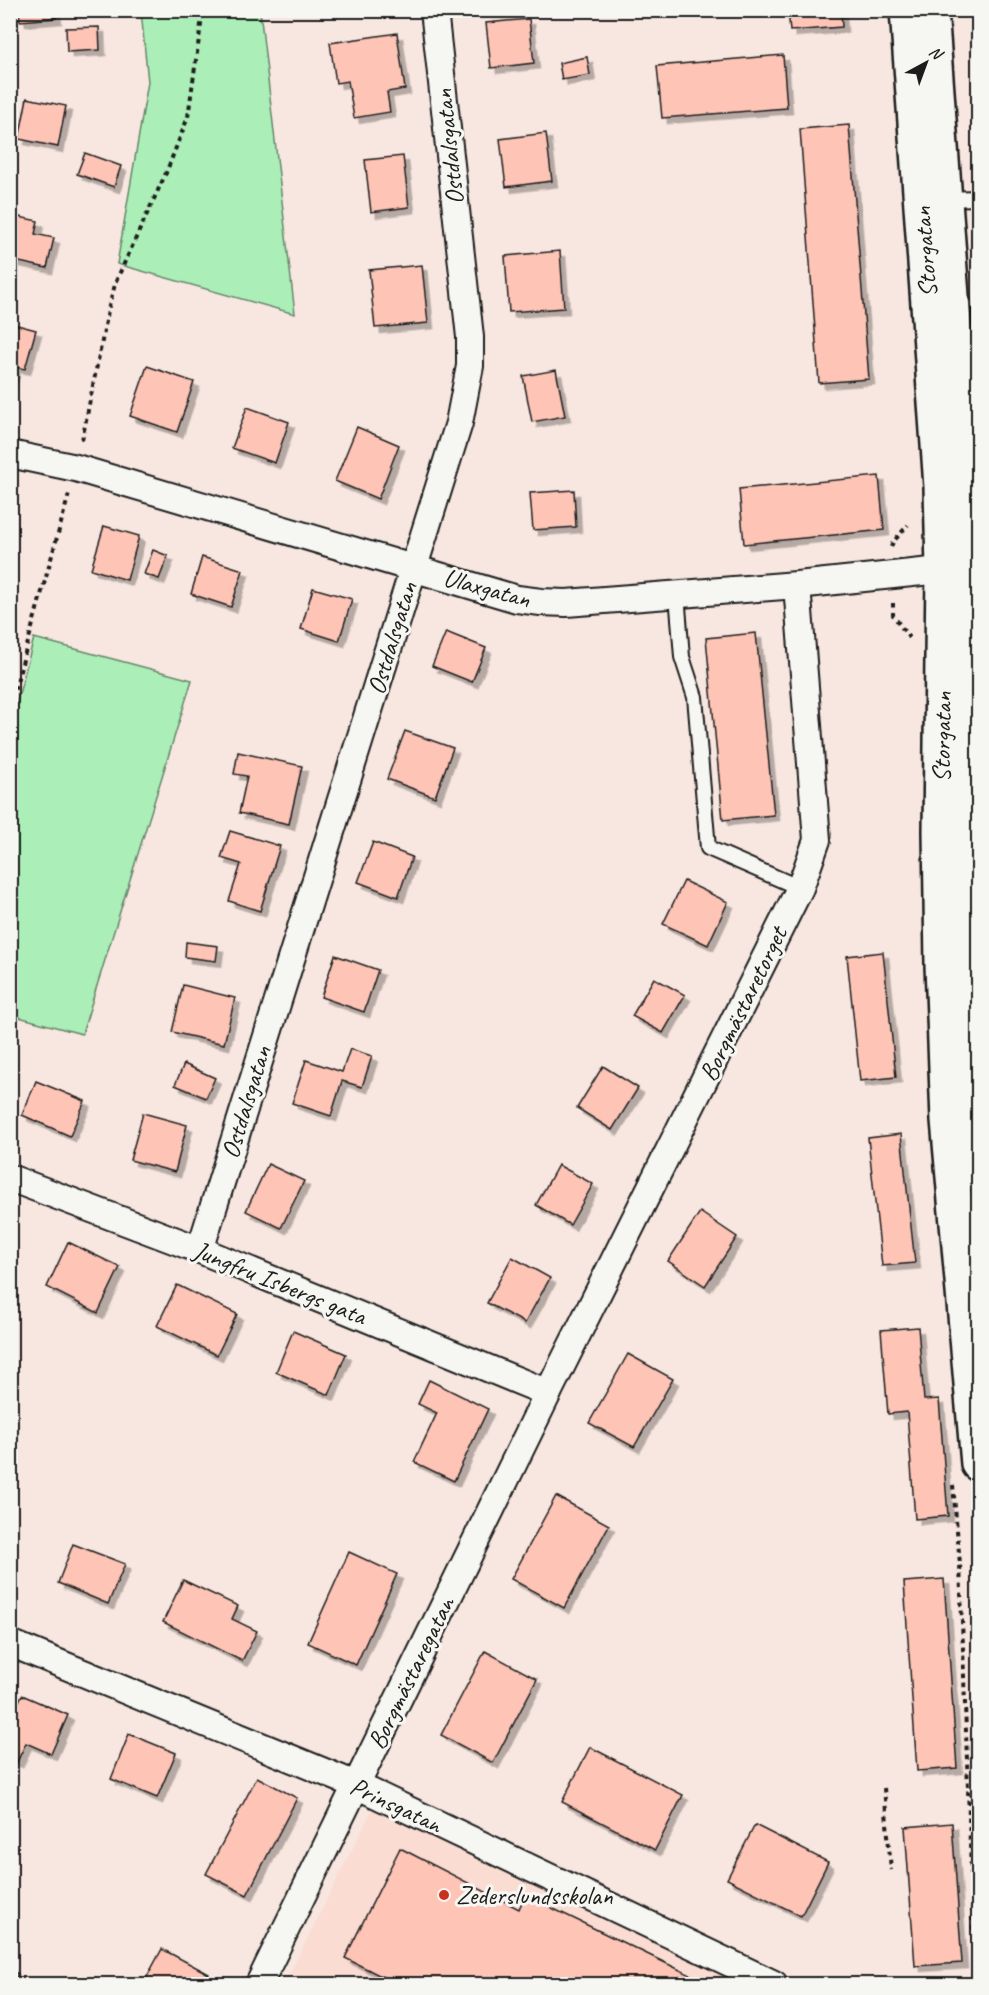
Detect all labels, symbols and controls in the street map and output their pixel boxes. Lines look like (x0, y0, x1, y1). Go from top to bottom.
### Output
north arrow (896, 33, 956, 93)
text: N (925, 42, 948, 65)
street label: Ostdalsgatan (426, 87, 471, 206)
street label: Storgatan (905, 205, 945, 299)
street label: Ulaxgatan (440, 561, 534, 615)
street label: Ostdalsgatan (359, 577, 425, 698)
street label: Storgatan (925, 691, 959, 783)
street label: Borgmästaretorget (692, 919, 796, 1086)
street label: Ostdalsgatan (213, 1041, 279, 1162)
street label: Jungfru Isbergs gata (187, 1233, 373, 1333)
street label: Borgmästaregatan (360, 1590, 463, 1755)
street label: Prinsgatan (345, 1769, 448, 1841)
place label: Zederslundsskolan (456, 1879, 613, 1912)
marker: Zederslundsskolan (437, 1888, 451, 1902)

